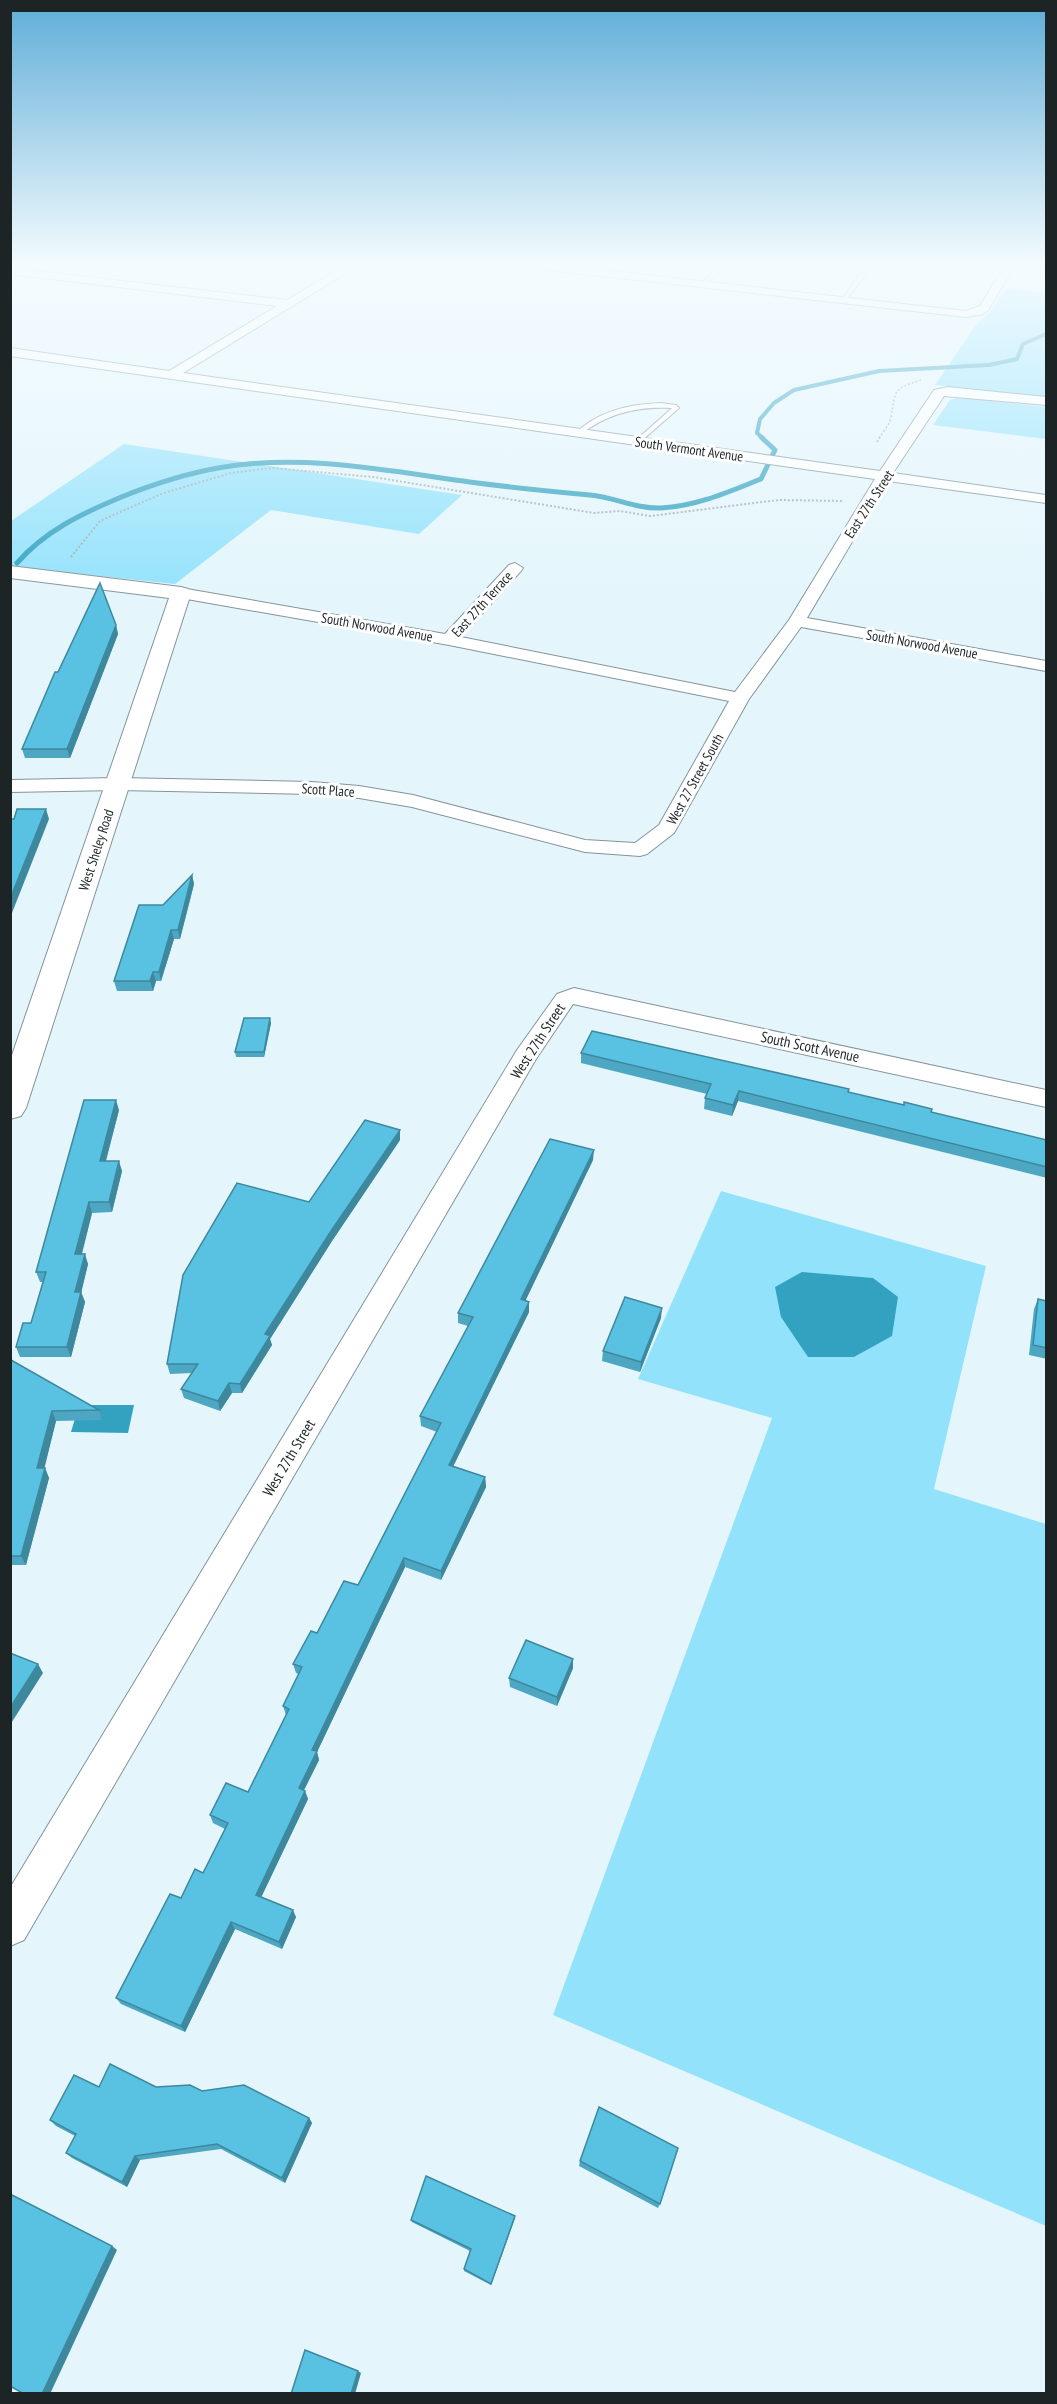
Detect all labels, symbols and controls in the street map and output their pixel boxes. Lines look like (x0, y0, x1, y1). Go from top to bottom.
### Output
street label: South Vermont Avenue (634, 432, 745, 466)
street label: East 27th Street (840, 466, 898, 541)
street label: East 27th Terrace (448, 567, 516, 641)
street label: South Norwood Avenue (320, 608, 434, 646)
street label: South Norwood Avenue (865, 625, 979, 663)
street label: West 27 Street South (663, 730, 727, 828)
street label: Scott Place (301, 779, 355, 801)
street label: West Sheley Road (74, 807, 118, 893)
street label: West 27th Street (506, 999, 569, 1082)
street label: South Scott Avenue (759, 1027, 861, 1066)
street label: West 27th Street (258, 1416, 319, 1500)

